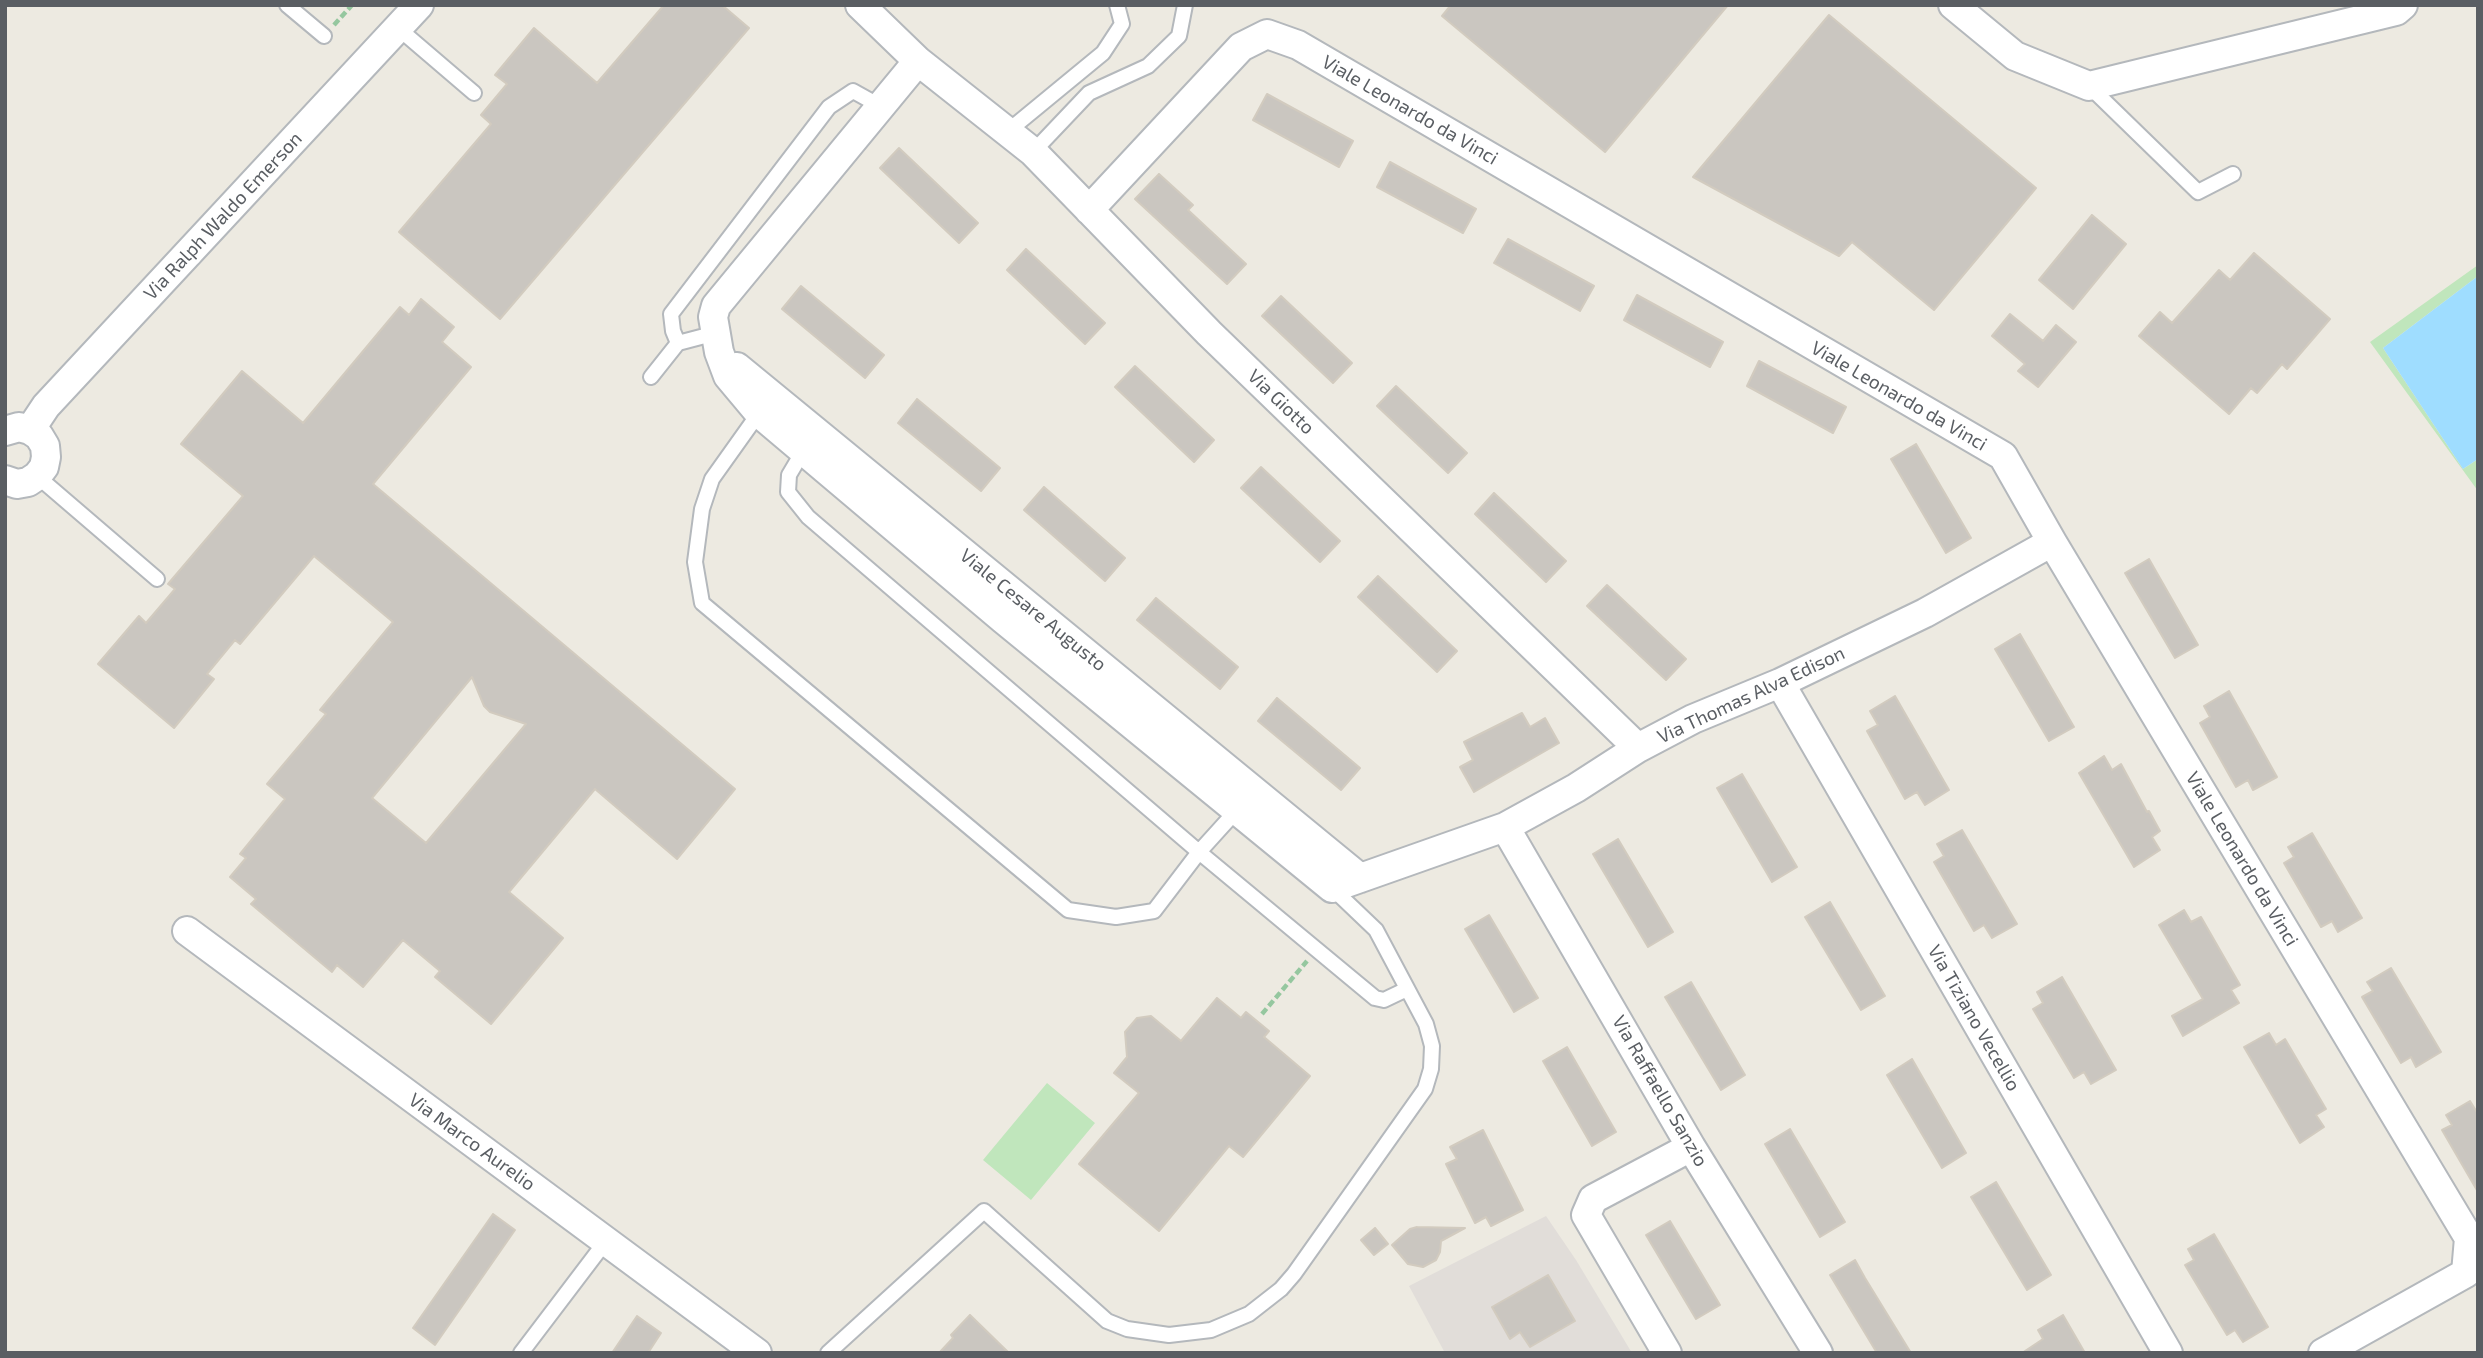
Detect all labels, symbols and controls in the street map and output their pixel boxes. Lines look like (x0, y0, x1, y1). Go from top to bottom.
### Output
street label: Viale Leonardo da Vinci (1318, 50, 1502, 170)
street label: Via Ralph Waldo Emerson (139, 127, 307, 305)
street label: Viale Leonardo da Vinci (1807, 336, 1991, 456)
street label: Via Giotto (1243, 365, 1319, 439)
street label: Viale Cesare Augusto (955, 544, 1111, 676)
street label: Via Thomas Alva Edison (1654, 642, 1848, 748)
street label: Viale Leonardo da Vinci (2181, 768, 2303, 950)
street label: Via Tiziano Vecellio (1923, 941, 2025, 1095)
street label: Via Raffaello Sanzio (1607, 1011, 1713, 1171)
street label: Via Marco Aurelio (404, 1088, 540, 1196)

